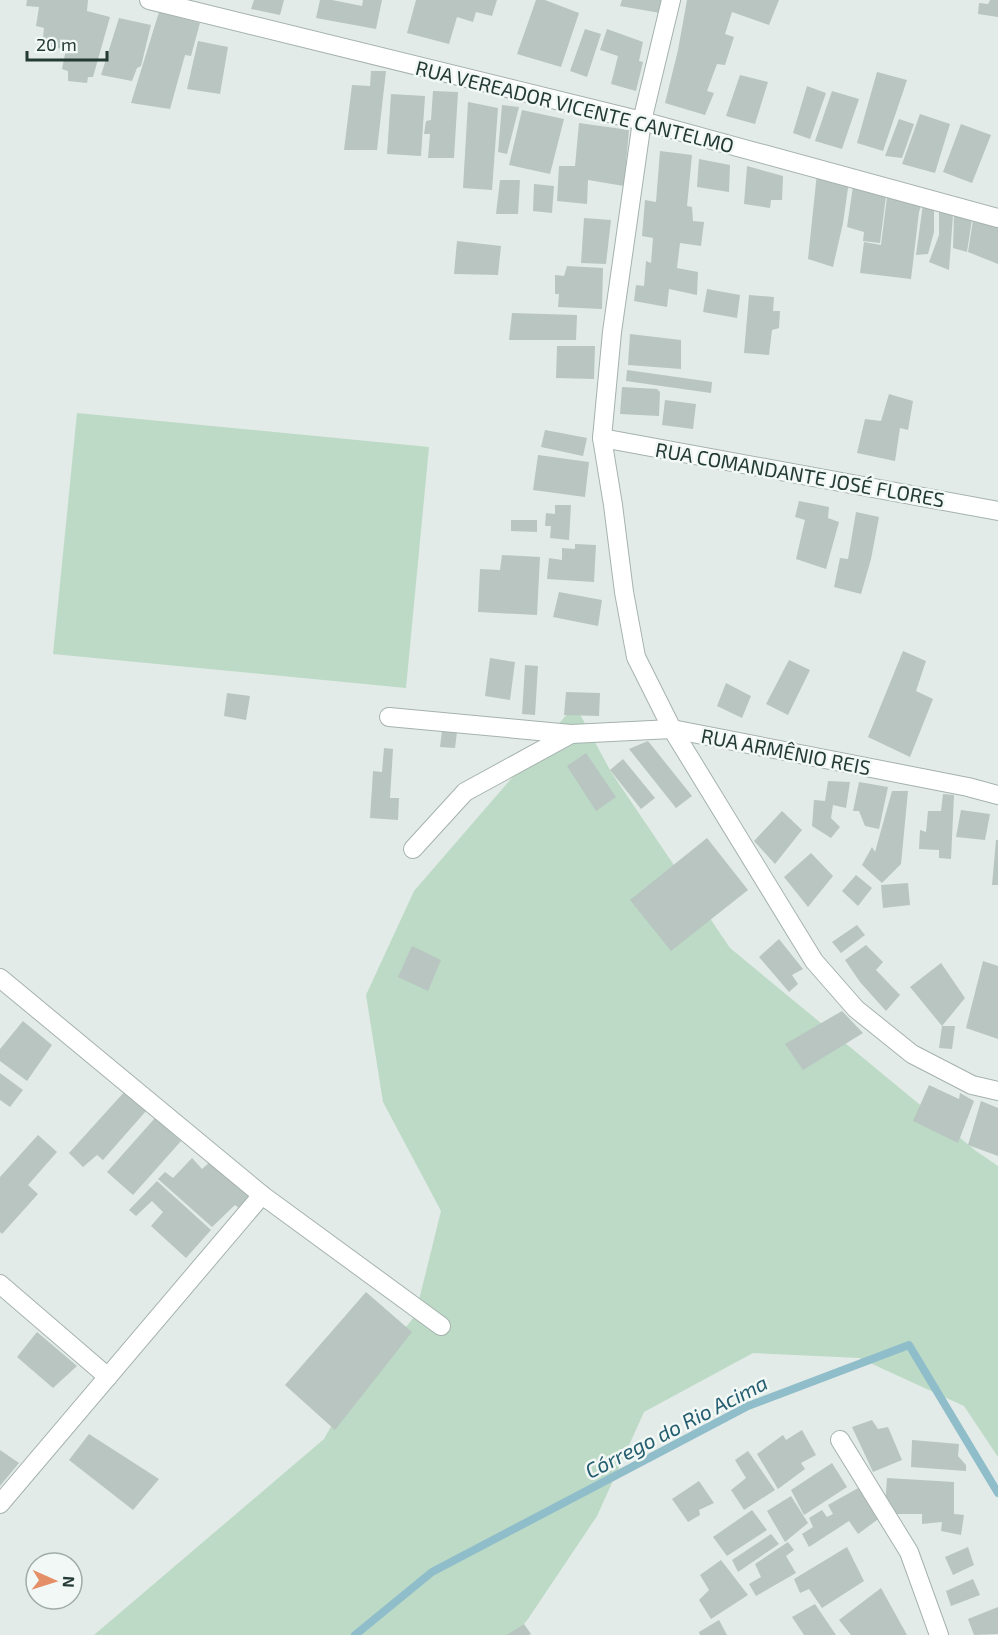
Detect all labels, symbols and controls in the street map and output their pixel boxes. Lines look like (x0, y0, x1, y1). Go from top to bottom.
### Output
scale bar (27, 24, 106, 62)
text: 20 m (36, 33, 77, 55)
street label: RUA VEREADOR VICENTE CANTELMO (413, 55, 737, 157)
street label: RUA COMANDANTE JOSÉ FLORES (654, 437, 946, 511)
street label: RUA ARMÊNIO REIS (699, 723, 873, 779)
water label: Córrego do Rio Acima (581, 1369, 771, 1483)
north arrow (24, 1551, 84, 1611)
text: N (60, 1576, 79, 1588)

